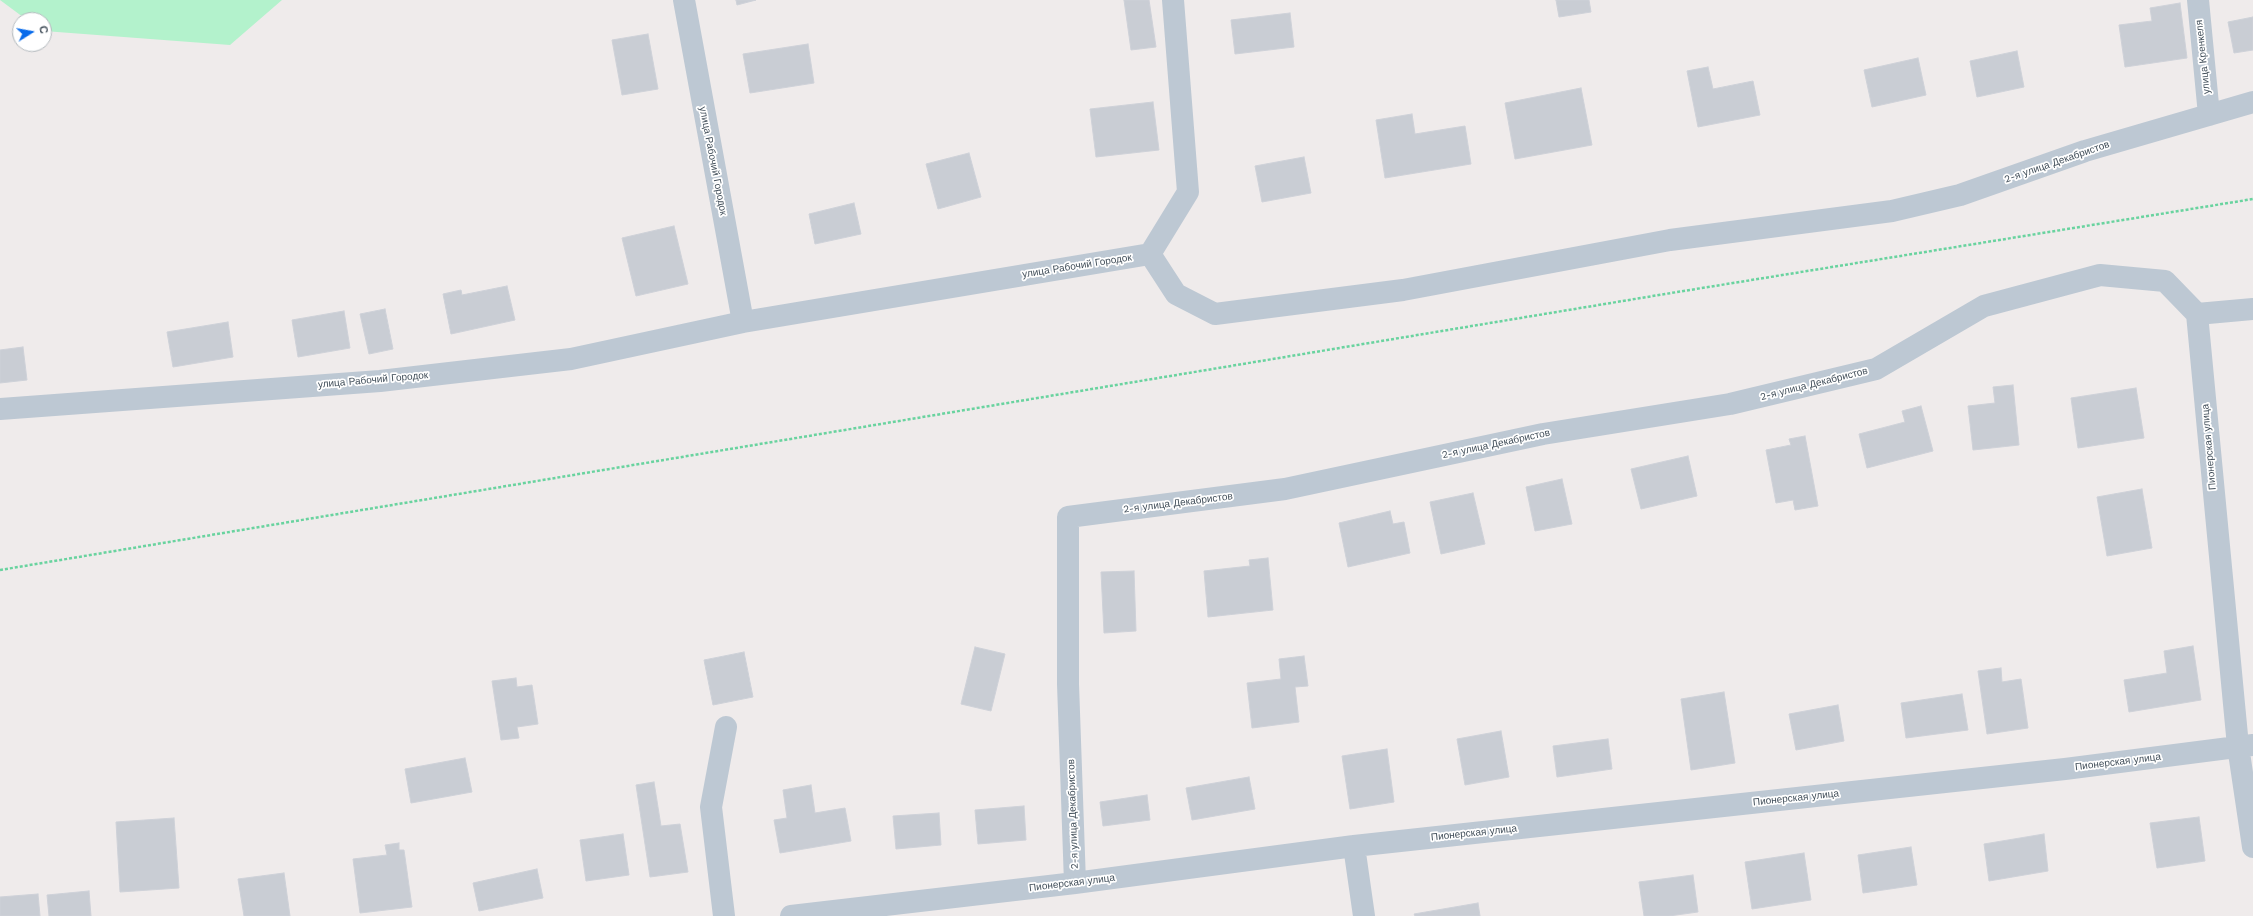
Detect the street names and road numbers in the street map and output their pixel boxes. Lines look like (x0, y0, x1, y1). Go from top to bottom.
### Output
street label: улица Кренкеля (2193, 19, 2213, 95)
street label: улица Рабочий Городок (697, 106, 729, 216)
street label: 2-я улица Декабристов (2003, 138, 2111, 186)
street label: улица Рабочий Городок (1021, 251, 1133, 281)
street label: 2-я улица Декабристов (1759, 365, 1869, 403)
street label: улица Рабочий Городок (317, 369, 429, 391)
street label: Пионерская улица (2199, 403, 2219, 491)
street label: 2-я улица Декабристов (1441, 427, 1551, 461)
street label: 2-я улица Декабристов (1123, 490, 1233, 516)
street label: Пионерская улица (2074, 751, 2162, 773)
street label: 2-я улица Декабристов (1065, 759, 1081, 869)
street label: Пионерская улица (1752, 788, 1840, 808)
street label: Пионерская улица (1430, 823, 1518, 843)
street label: Пионерская улица (1028, 872, 1116, 894)

